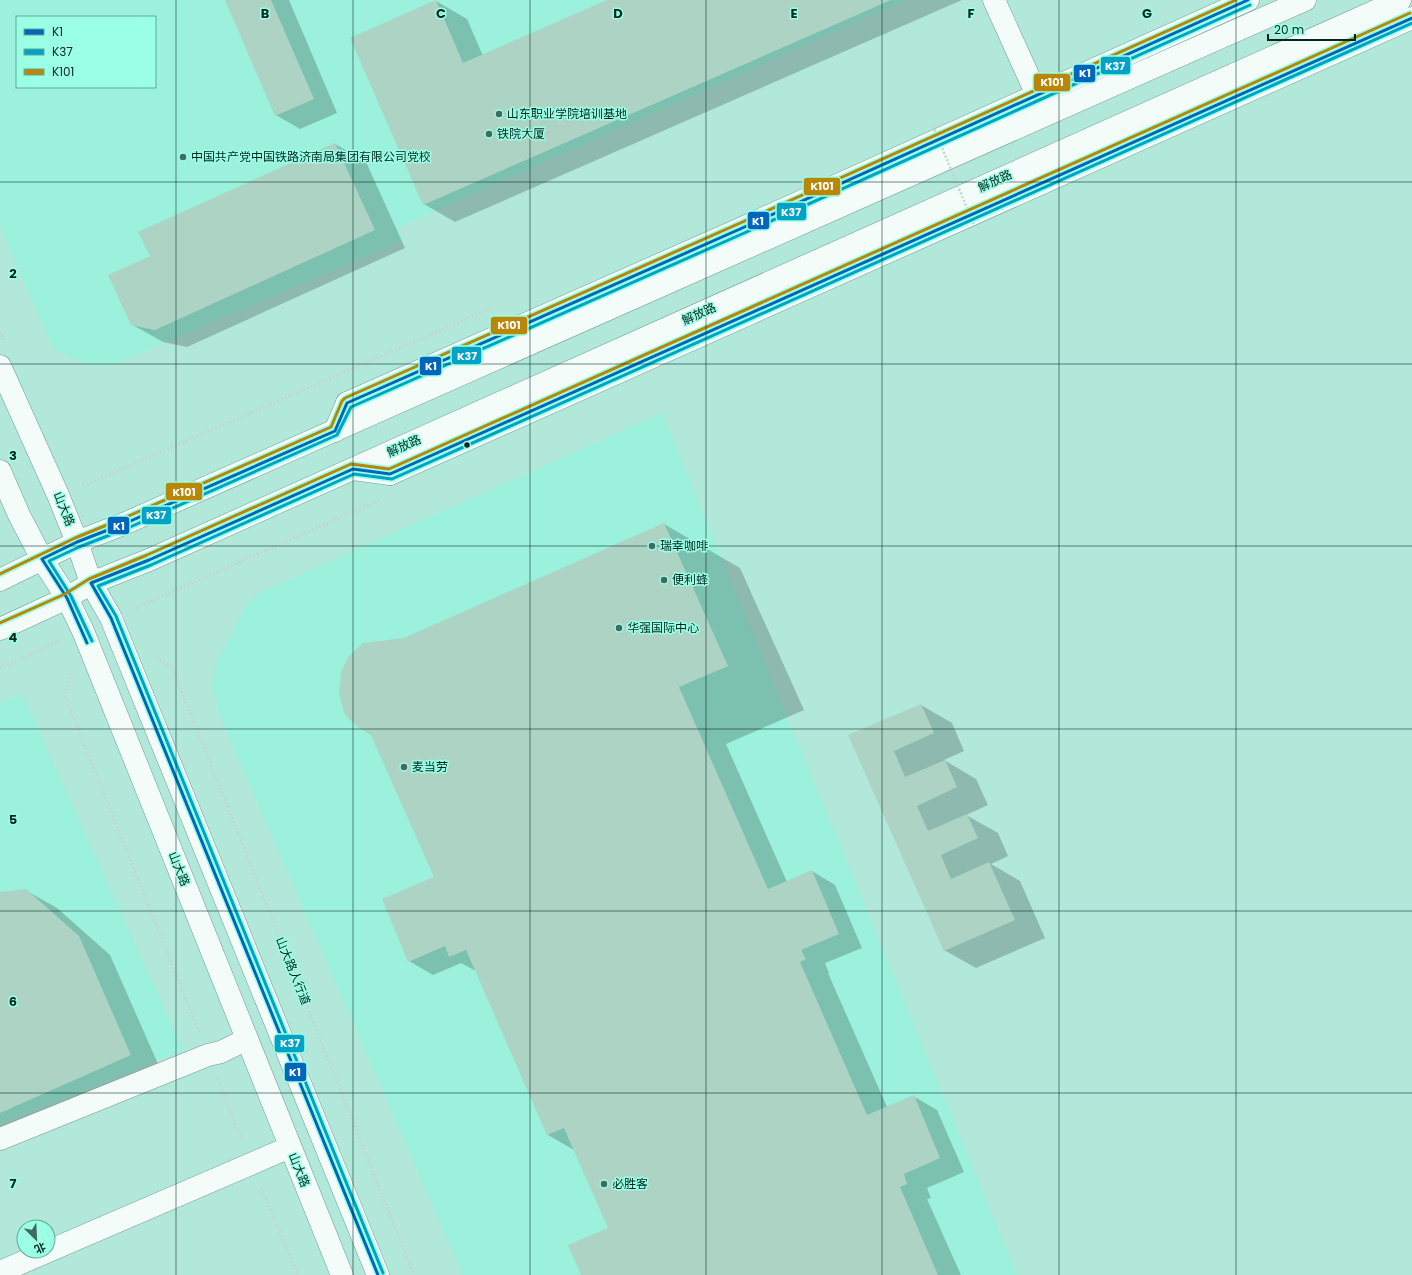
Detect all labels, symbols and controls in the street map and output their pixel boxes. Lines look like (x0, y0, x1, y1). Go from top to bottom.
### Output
text: B (261, 4, 270, 23)
text: C (436, 4, 446, 23)
text: D (613, 4, 623, 23)
text: E (790, 4, 798, 23)
text: F (967, 4, 975, 23)
text: G (1142, 4, 1152, 23)
legend (16, 16, 156, 88)
scale bar (1268, 16, 1355, 42)
text: 20 m (1274, 21, 1304, 38)
text: K1 (52, 23, 63, 40)
text: K37 (52, 43, 73, 60)
line badge: K37 (1100, 56, 1131, 75)
text: K37 (1105, 58, 1125, 74)
text: K101 (52, 63, 74, 80)
line badge: K1 (1073, 64, 1096, 83)
text: K1 (1079, 65, 1091, 81)
line badge: K101 (1033, 73, 1071, 92)
text: K101 (1040, 74, 1064, 90)
place label: 山东职业学院培训基地 (507, 105, 627, 122)
marker: 山东职业学院培训基地 (494, 109, 504, 119)
place label: 铁院大厦 (497, 125, 545, 142)
marker: 铁院大厦 (484, 129, 494, 139)
place label: 中国共产党中国铁路济南局集团有限公司党校 (191, 148, 431, 165)
marker: 中国共产党中国铁路济南局集团有限公司党校 (178, 152, 188, 162)
street label: 解放路 (975, 165, 1015, 196)
line badge: K101 (803, 177, 841, 196)
text: K101 (810, 178, 834, 194)
line badge: K37 (776, 202, 807, 221)
text: K37 (781, 204, 801, 220)
line badge: K1 (747, 211, 770, 230)
text: K1 (752, 213, 764, 229)
text: 2 (9, 264, 17, 283)
street label: 解放路 (679, 298, 719, 329)
line badge: K101 (490, 316, 528, 335)
text: K101 (497, 317, 521, 333)
line badge: K37 (451, 346, 482, 365)
text: K37 (457, 348, 477, 364)
line badge: K1 (419, 356, 442, 376)
text: K1 (425, 358, 437, 374)
street label: 解放路 (384, 430, 424, 461)
unlabelled marker (462, 440, 472, 450)
text: 3 (9, 446, 17, 465)
line badge: K101 (165, 482, 203, 501)
text: K101 (172, 484, 196, 500)
street label: 山大路 (50, 489, 79, 529)
line badge: K37 (141, 506, 172, 525)
text: K37 (146, 507, 166, 523)
line badge: K1 (107, 516, 130, 535)
text: K1 (113, 518, 125, 534)
place label: 瑞幸咖啡 (660, 537, 708, 554)
marker: 瑞幸咖啡 (647, 541, 657, 551)
place label: 便利蜂 (672, 571, 708, 588)
marker: 便利蜂 (659, 575, 669, 585)
place label: 华强国际中心 (627, 619, 699, 636)
marker: 华强国际中心 (614, 623, 624, 633)
text: 4 (9, 628, 18, 647)
place label: 麦当劳 (412, 758, 448, 775)
marker: 麦当劳 (399, 762, 409, 772)
text: 5 (9, 810, 17, 829)
street label: 山大路 (165, 849, 194, 889)
street label: 山大路人行道 (272, 934, 315, 1007)
text: 6 (9, 992, 17, 1011)
line badge: K37 (274, 1034, 305, 1053)
text: K37 (280, 1035, 300, 1051)
line badge: K1 (284, 1062, 307, 1082)
text: K1 (289, 1064, 301, 1080)
street label: 山大路 (285, 1150, 314, 1190)
text: 7 (10, 1174, 17, 1193)
place label: 必胜客 (612, 1175, 648, 1192)
marker: 必胜客 (599, 1179, 609, 1189)
north arrow (16, 1219, 56, 1259)
text: 北 (32, 1239, 48, 1258)

